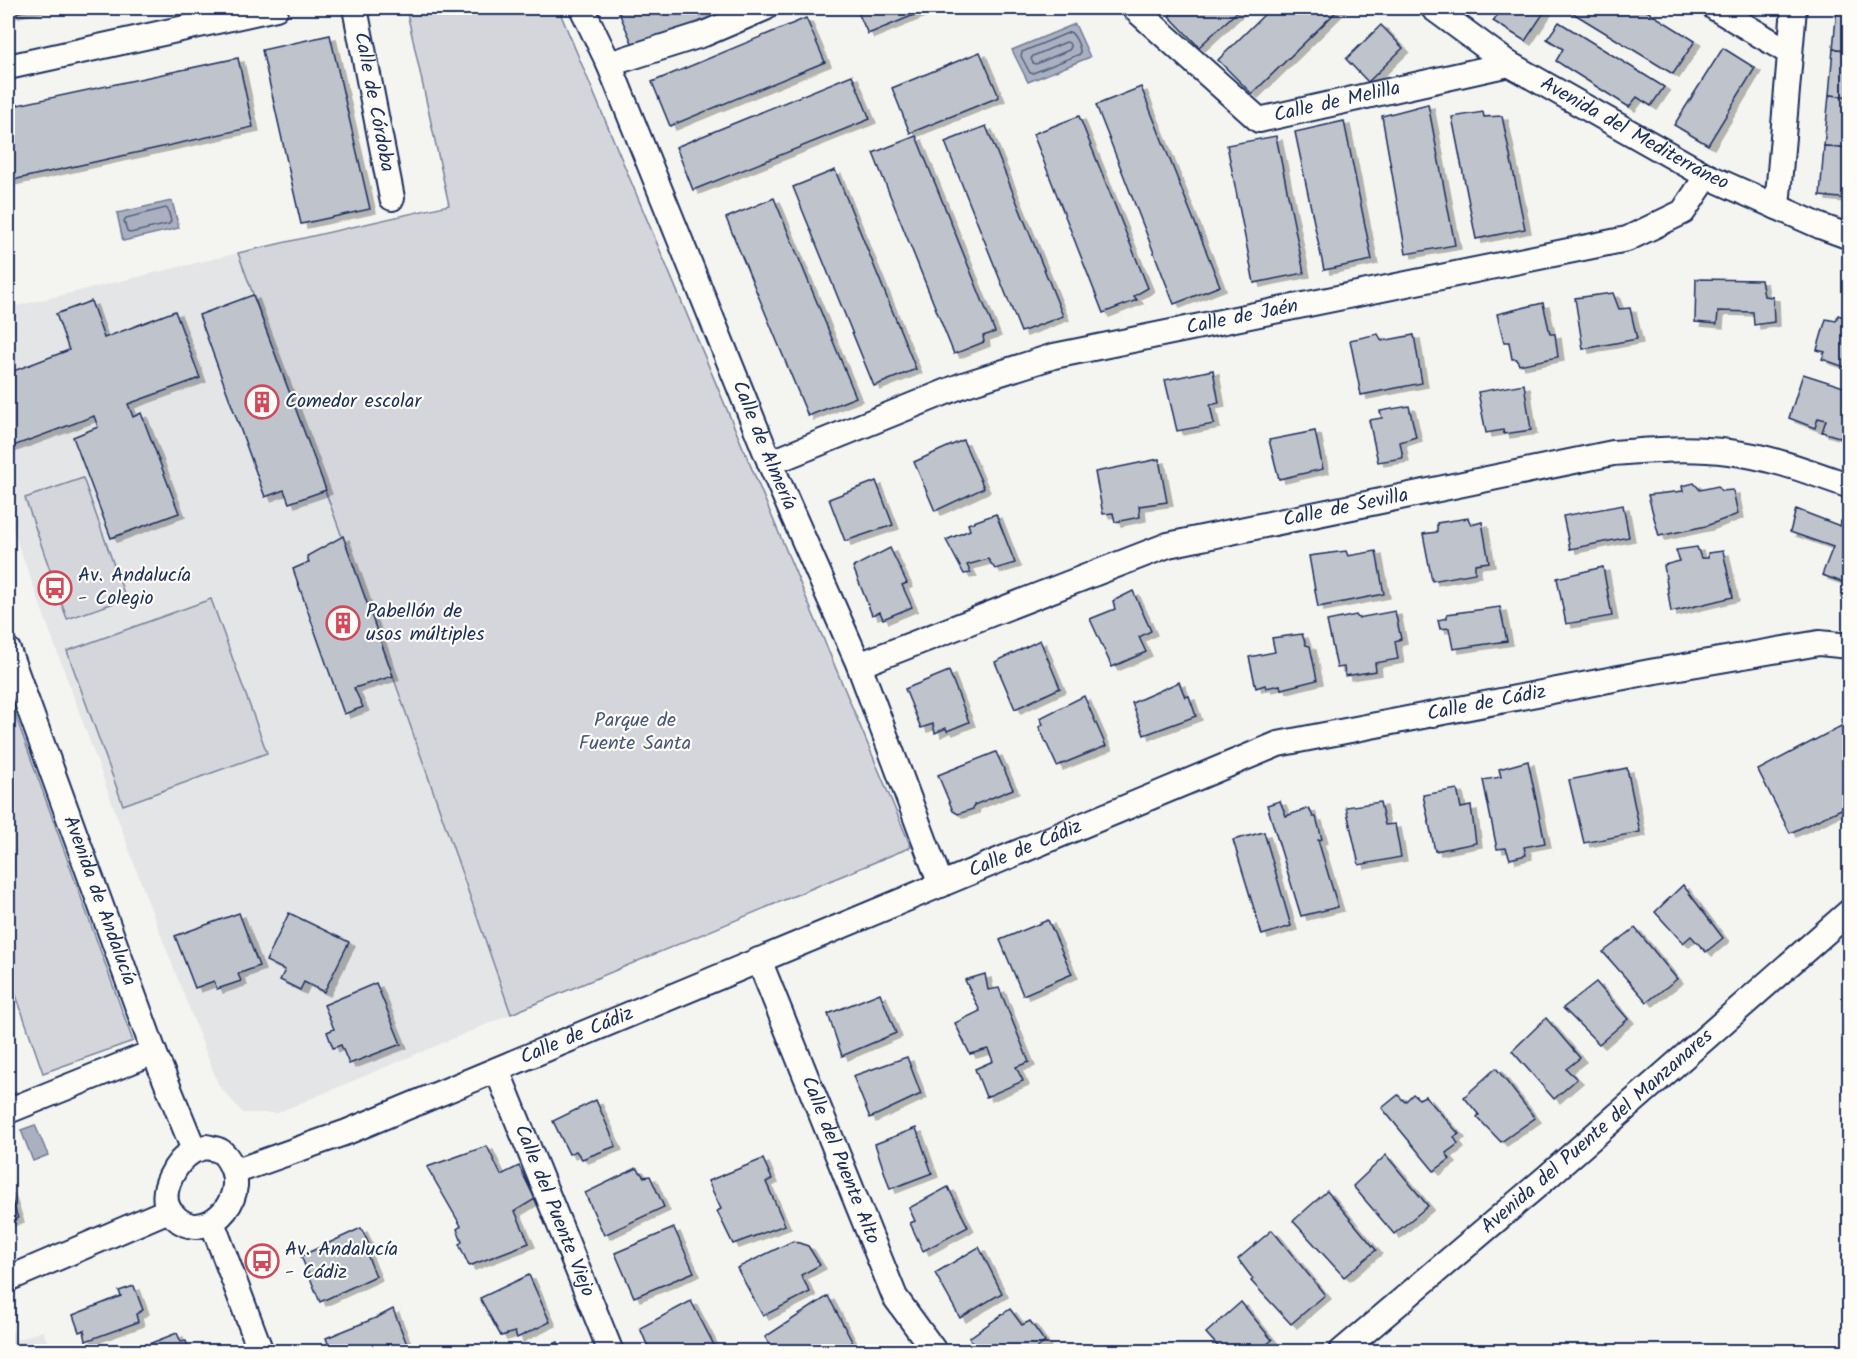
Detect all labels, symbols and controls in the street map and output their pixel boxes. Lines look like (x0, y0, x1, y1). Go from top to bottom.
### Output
street label: Calle de Córdoba (344, 30, 403, 175)
street label: Avenida del Mediterráneo (1534, 69, 1734, 200)
street label: Calle de Melilla (1271, 73, 1404, 132)
street label: Calle de Jaén (1184, 290, 1301, 345)
street label: Calle de Almería (722, 376, 805, 516)
building icon: Comedor escolar (244, 384, 280, 420)
place label: Comedor escolar (285, 386, 422, 418)
street label: Calle de Sevilla (1280, 480, 1411, 537)
place label: Av. Andalucía - Colegio (78, 560, 191, 615)
bus stop icon: Av. Andalucía - Colegio (37, 570, 73, 606)
place label: Pabellón de usos múltiples (366, 596, 485, 651)
building icon: Pabellón de usos múltiples (325, 605, 361, 641)
street label: Calle de Cádiz (1425, 676, 1549, 731)
park label: Parque de Fuente Santa (579, 705, 691, 760)
street label: Avenida de Andalucía (54, 811, 145, 991)
street label: Calle de Cádiz (964, 811, 1087, 887)
street label: Calle de Cádiz (515, 998, 639, 1074)
street label: Avenida del Puente del Manzanares (1474, 1021, 1721, 1242)
street label: Calle del Puente Alto (792, 1071, 888, 1249)
street label: Calle del Puente Viejo (505, 1120, 603, 1302)
place label: Av. Andalucía - Cádiz (285, 1234, 398, 1289)
bus stop icon: Av. Andalucía - Cádiz (244, 1243, 280, 1279)

